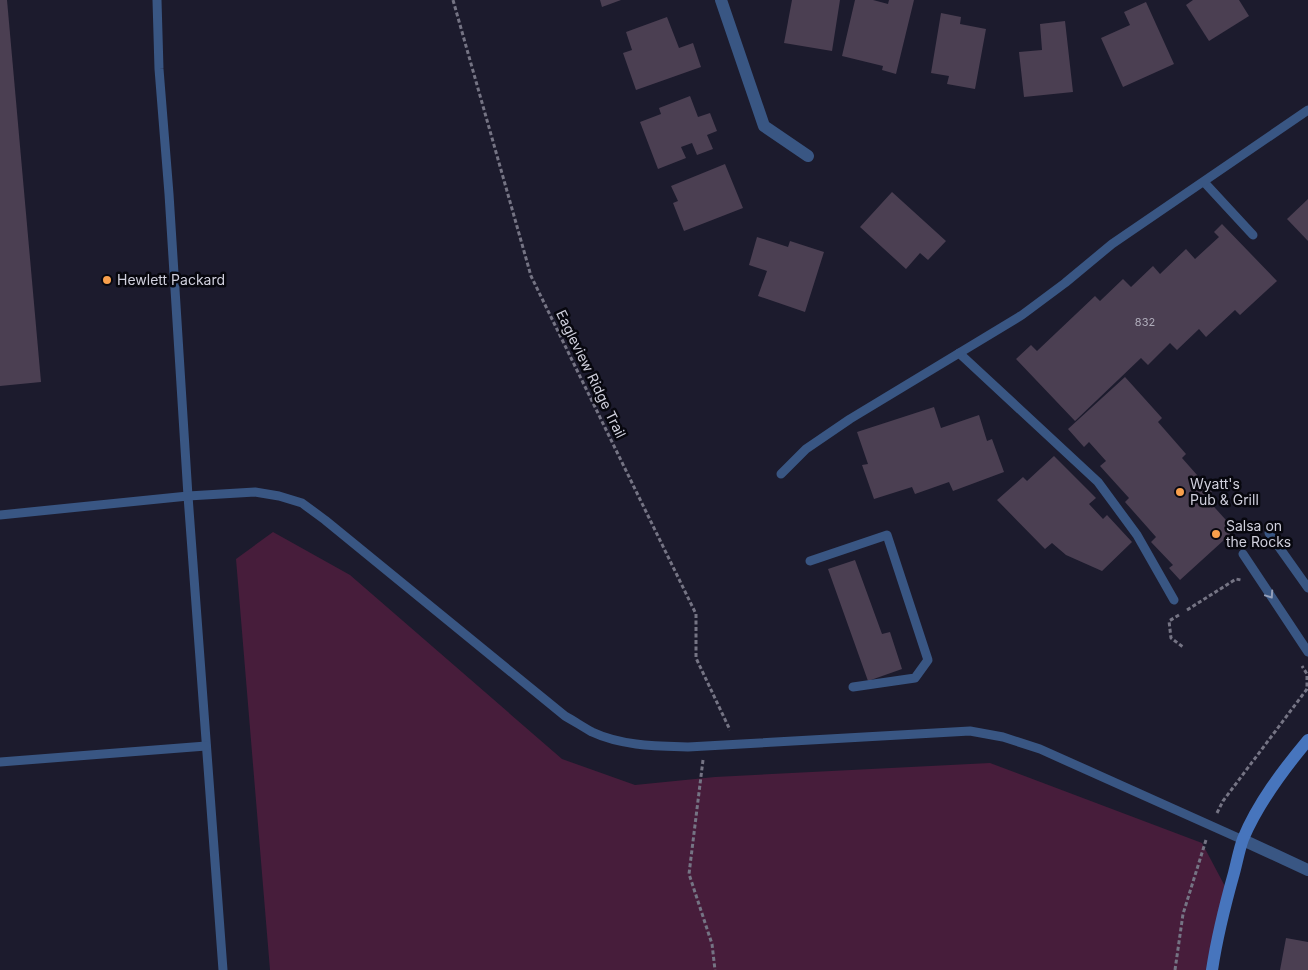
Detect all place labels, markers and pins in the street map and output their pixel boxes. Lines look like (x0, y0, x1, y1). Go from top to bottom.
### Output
place label: Hewlett Packard (117, 271, 225, 288)
marker: Hewlett Packard (101, 274, 113, 286)
place label: Wyatt's Pub & Grill (1190, 475, 1259, 508)
marker: Wyatt's Pub & Grill (1174, 486, 1186, 498)
place label: Salsa on the Rocks (1226, 517, 1291, 550)
marker: Salsa on the Rocks (1210, 528, 1222, 540)

